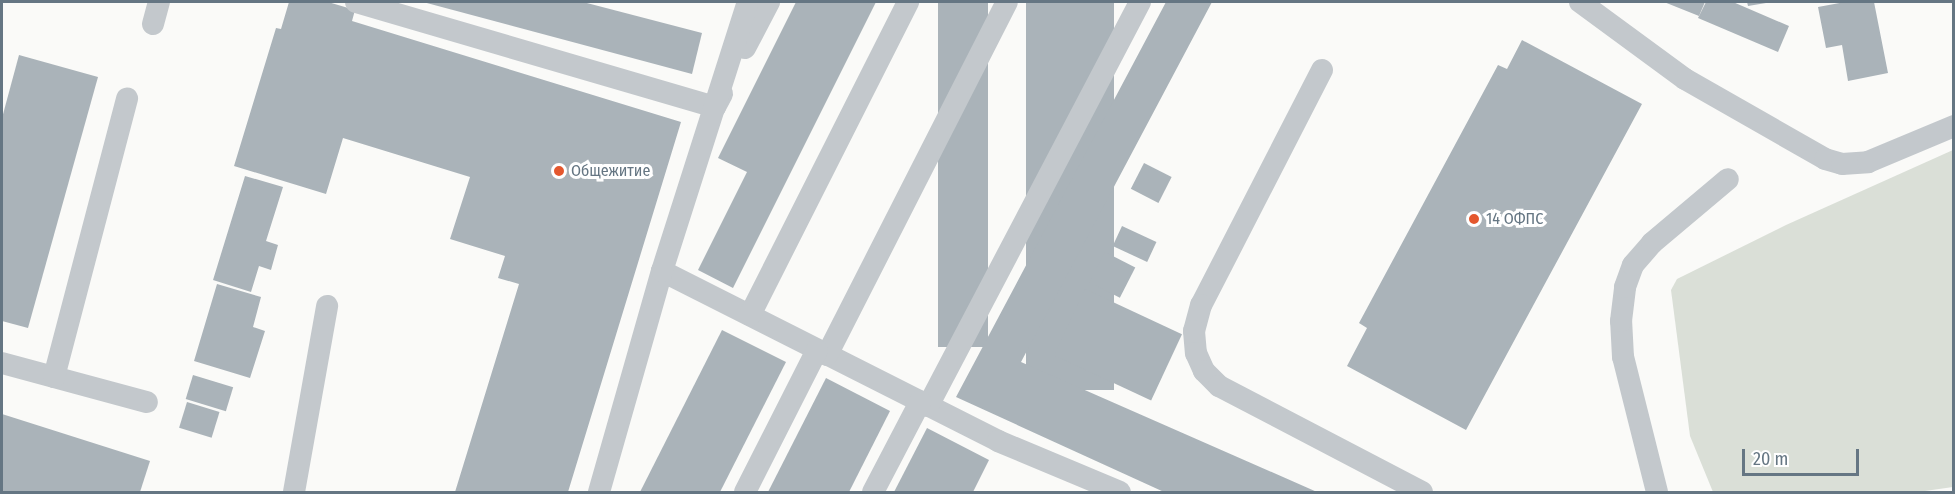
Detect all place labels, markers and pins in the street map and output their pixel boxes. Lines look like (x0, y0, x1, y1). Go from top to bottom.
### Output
place label: Общежитие (571, 161, 650, 181)
marker: Общежитие (552, 164, 566, 178)
place label: 14 ОФПС (1486, 209, 1543, 229)
marker: 14 ОФПС (1467, 212, 1481, 226)

